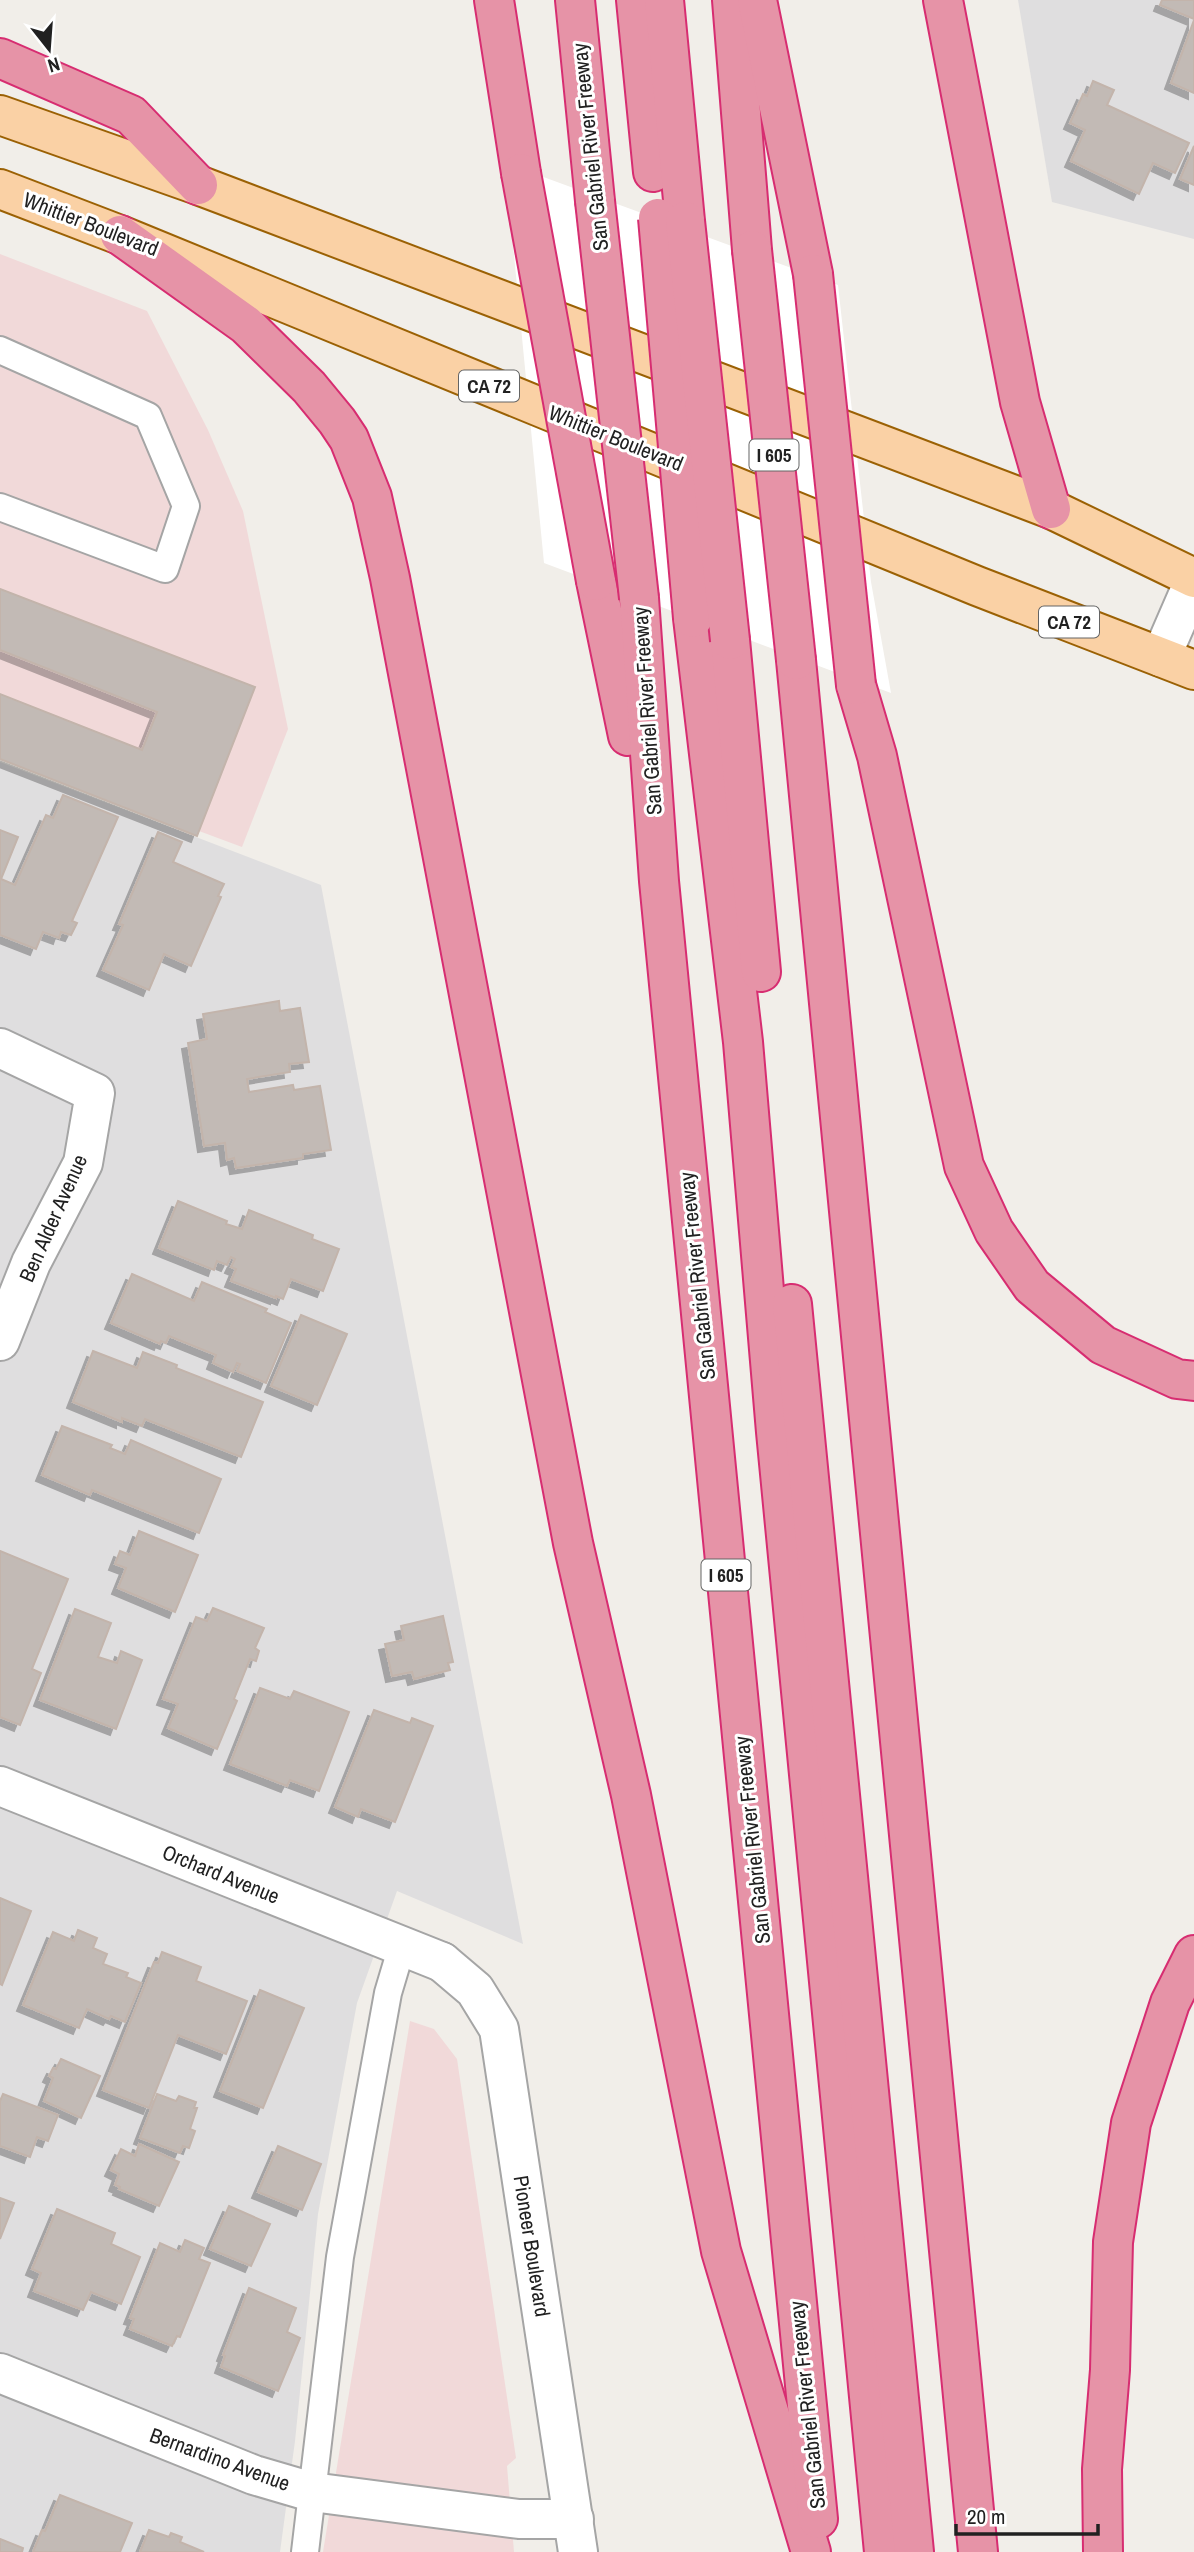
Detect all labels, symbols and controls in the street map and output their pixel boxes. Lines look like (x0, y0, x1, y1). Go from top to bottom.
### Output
north arrow (14, 14, 84, 84)
street label: San Gabriel River Freeway (565, 41, 615, 252)
text: N (45, 51, 63, 79)
street label: Whittier Boulevard (19, 185, 163, 263)
road number: CA 72 (459, 370, 519, 402)
street label: Whittier Boulevard (544, 398, 688, 478)
road number: I 605 (750, 440, 798, 470)
street label: San Gabriel River Freeway (625, 606, 669, 816)
road number: CA 72 (1039, 607, 1099, 638)
street label: Ben Alder Avenue (12, 1150, 94, 1286)
street label: San Gabriel River Freeway (672, 1170, 722, 1381)
road number: I 605 (702, 1560, 750, 1590)
street label: San Gabriel River Freeway (727, 1734, 777, 1945)
street label: Orchard Avenue (158, 1837, 284, 1911)
street label: Pioneer Boulevard (507, 2173, 557, 2319)
street label: San Gabriel River Freeway (782, 2299, 832, 2510)
street label: Bernardino Avenue (146, 2420, 294, 2498)
scale bar (956, 2492, 1098, 2536)
text: 20 m (967, 2502, 1005, 2531)

